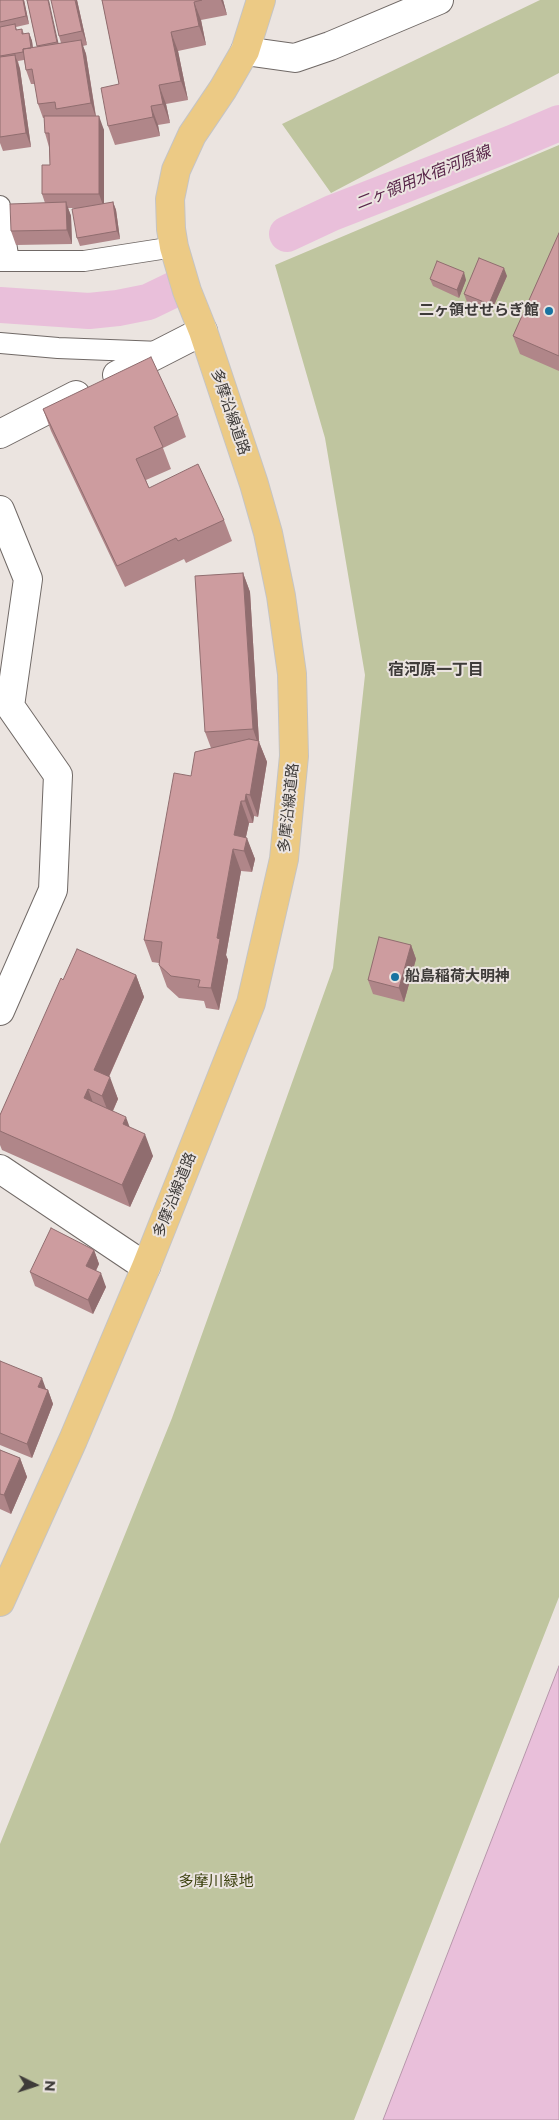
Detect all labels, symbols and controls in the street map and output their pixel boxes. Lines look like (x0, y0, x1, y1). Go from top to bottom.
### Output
water label: 二ヶ領用水宿河原線 (353, 142, 493, 214)
place label: 二ヶ領せせらぎ館 (419, 302, 539, 320)
marker: 二ヶ領せせらぎ館 (543, 305, 555, 317)
street label: 多摩沿線道路 (207, 367, 253, 457)
district label: 宿河原一丁目 (388, 660, 484, 680)
street label: 多摩沿線道路 (275, 762, 303, 854)
place label: 船島稲荷大明神 (405, 968, 510, 986)
marker: 船島稲荷大明神 (389, 971, 401, 983)
street label: 多摩沿線道路 (150, 1150, 200, 1240)
park label: 多摩川緑地 (179, 1873, 253, 1891)
north arrow (10, 2060, 60, 2110)
text: N (41, 2080, 59, 2092)

